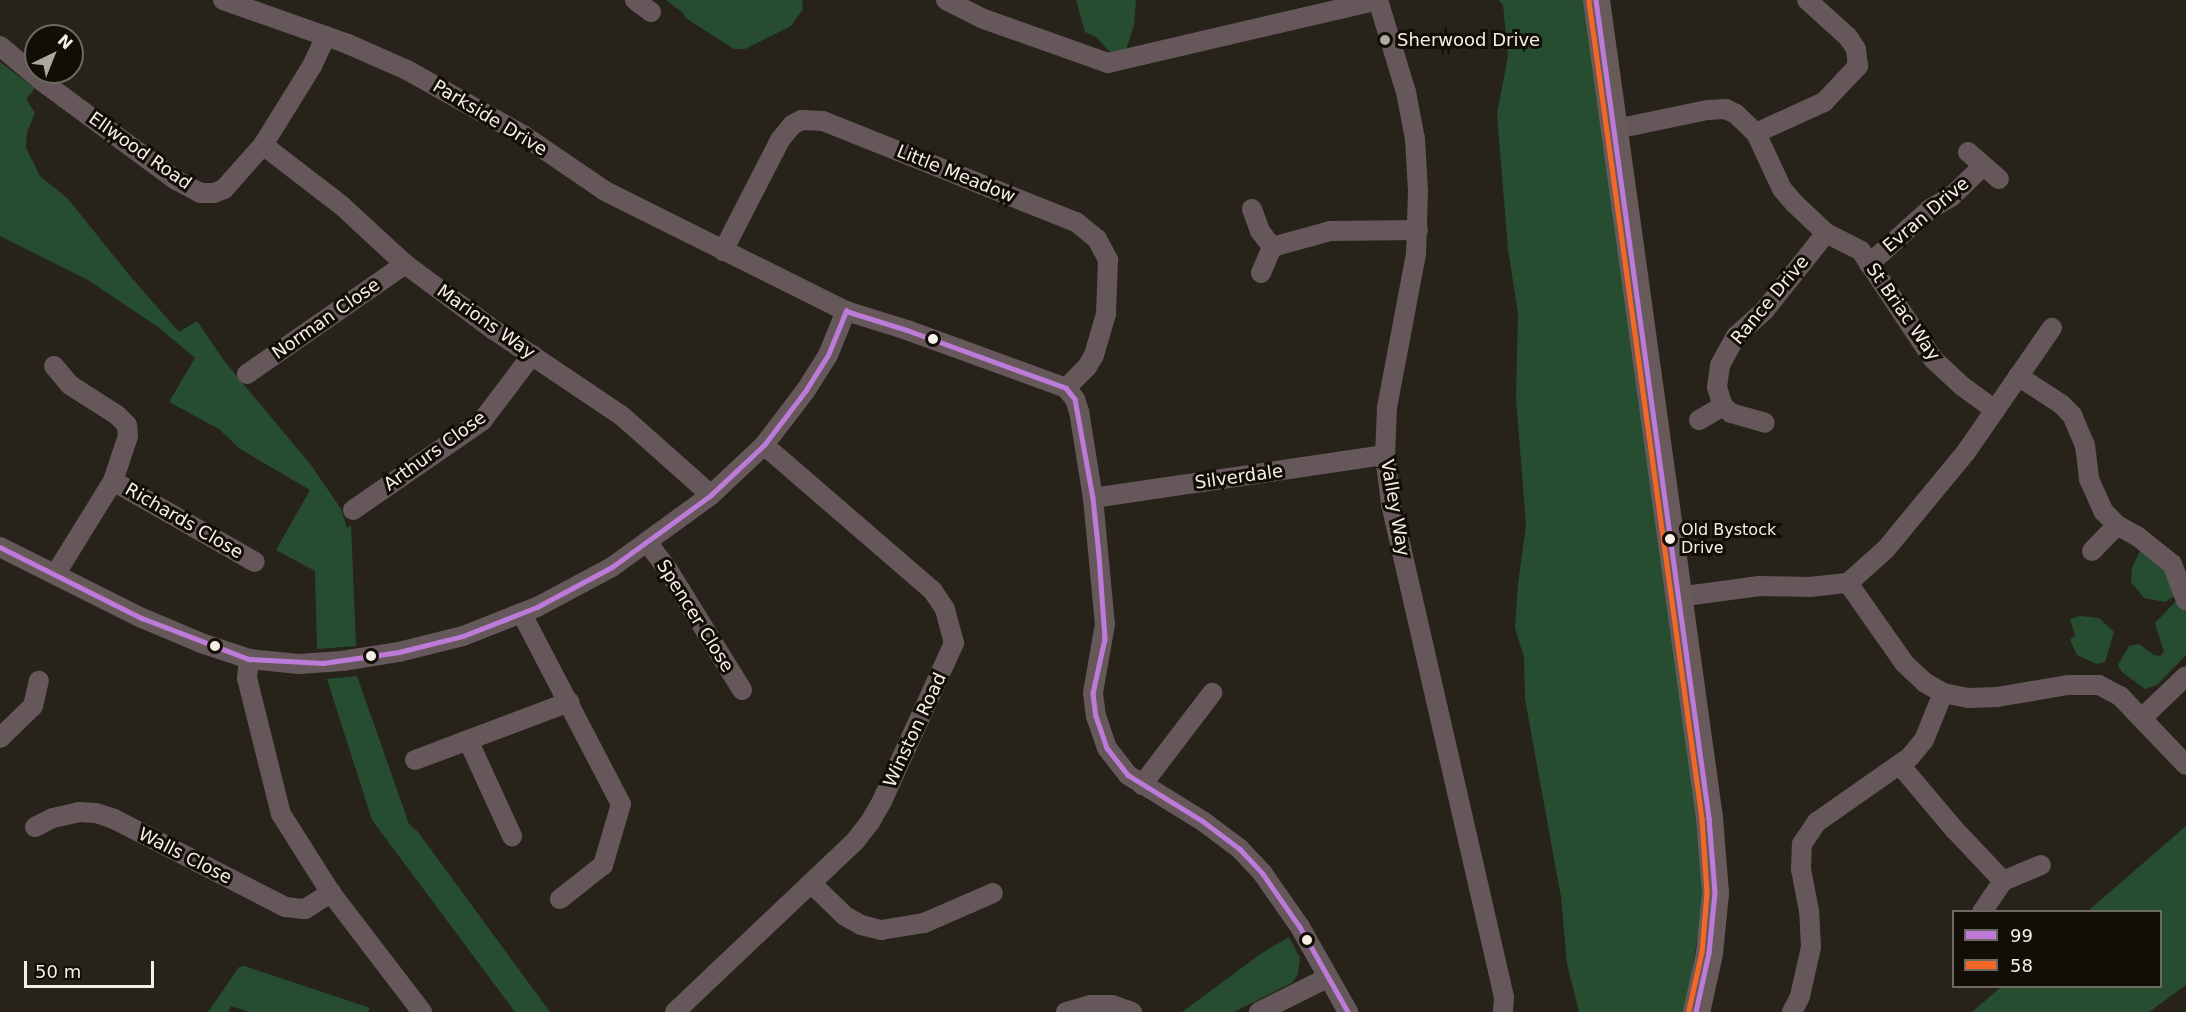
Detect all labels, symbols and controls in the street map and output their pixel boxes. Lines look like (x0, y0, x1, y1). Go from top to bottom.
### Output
north arrow (24, 24, 84, 84)
place label: Sherwood Drive (1397, 29, 1540, 51)
text: N (54, 30, 77, 53)
marker: Sherwood Drive (1378, 33, 1392, 47)
street label: Parkside Drive (429, 75, 551, 161)
street label: Ellwood Road (84, 108, 196, 194)
street label: Little Meadow (894, 140, 1018, 208)
street label: Evran Drive (1879, 173, 1973, 257)
street label: Rance Drive (1727, 251, 1813, 349)
street label: St Briac Way (1861, 259, 1945, 365)
street label: Norman Close (268, 274, 384, 364)
street label: Marions Way (433, 280, 539, 364)
unlabelled marker (927, 333, 939, 345)
street label: Arthurs Close (380, 407, 490, 495)
street label: Valley Way (1376, 458, 1414, 558)
street label: Silverdale (1194, 460, 1284, 494)
street label: Richards Close (121, 479, 247, 563)
place label: Old Bystock Drive (1681, 520, 1776, 558)
marker: Old Bystock Drive (1664, 533, 1676, 545)
street label: Spencer Close (652, 556, 738, 676)
unlabelled marker (209, 640, 221, 652)
unlabelled marker (365, 650, 377, 662)
street label: Winston Road (879, 669, 951, 791)
street label: Walls Close (135, 823, 235, 889)
legend (1952, 910, 2162, 988)
text: 99 (2010, 925, 2033, 946)
unlabelled marker (1301, 934, 1313, 946)
scale bar (27, 949, 158, 987)
text: 58 (2010, 955, 2033, 976)
text: 50 m (35, 961, 81, 982)

